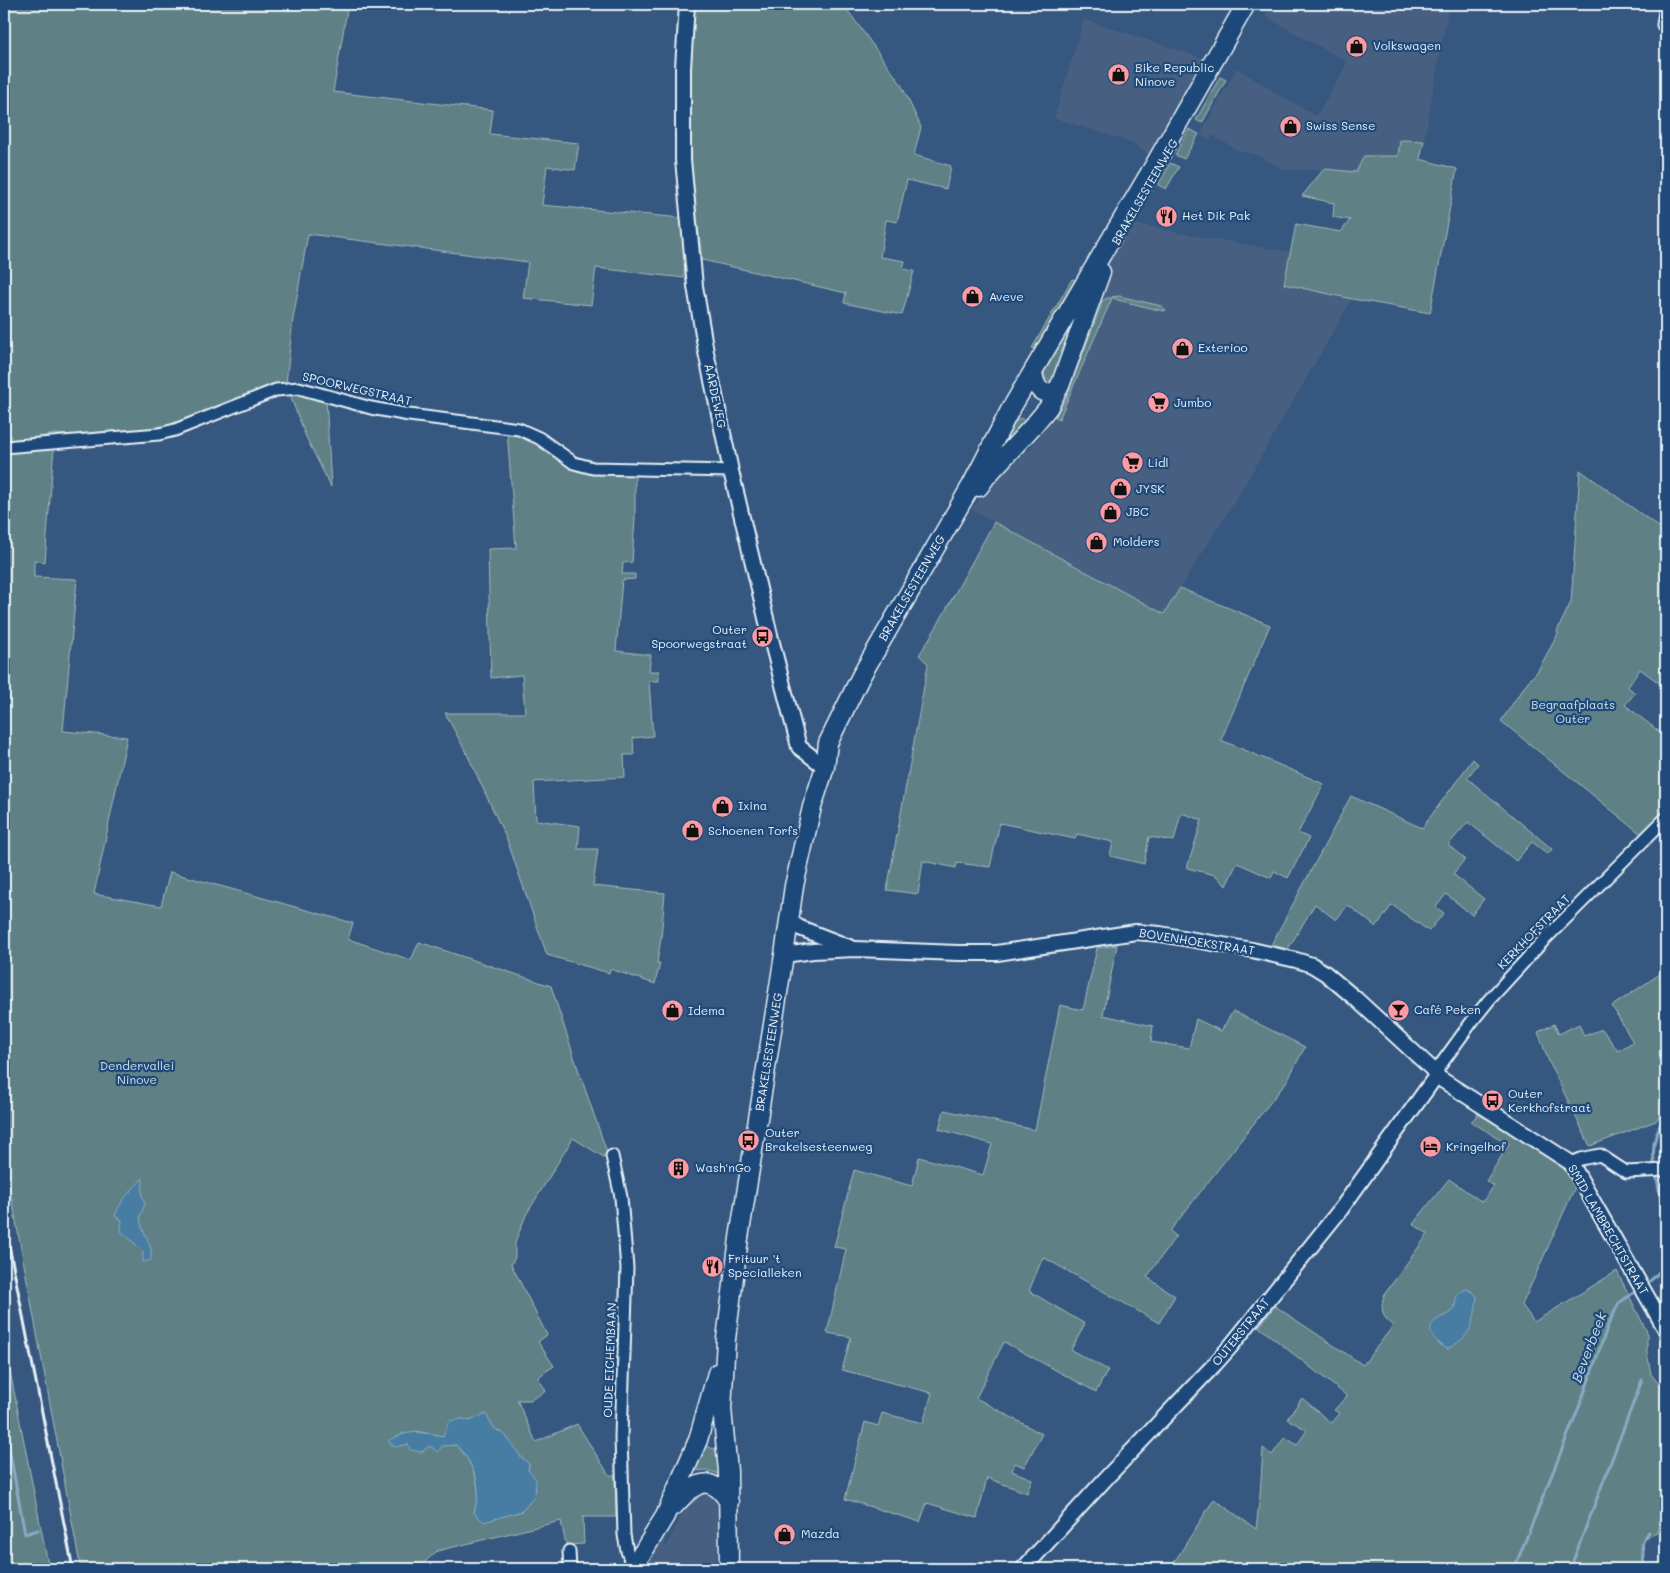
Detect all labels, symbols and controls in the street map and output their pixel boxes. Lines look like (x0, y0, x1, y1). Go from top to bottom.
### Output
shop icon: Volkswagen (1345, 34, 1369, 58)
place label: Volkswagen (1373, 37, 1441, 53)
place label: Bike Republic Ninove (1135, 59, 1214, 89)
shop icon: Bike Republic Ninove (1107, 63, 1131, 87)
shop icon: Swiss Sense (1278, 114, 1302, 138)
place label: Swiss Sense (1306, 117, 1375, 133)
street label: BRAKELSESTEENWEG (1107, 135, 1181, 247)
restaurant icon: Het Dik Pak (1154, 204, 1178, 228)
place label: Het Dik Pak (1182, 207, 1250, 223)
shop icon: Aveve (961, 285, 985, 309)
place label: Aveve (989, 288, 1024, 304)
shop icon: Exterioo (1170, 336, 1194, 360)
place label: Exterioo (1198, 339, 1248, 355)
street label: AARDEWEG (701, 362, 731, 430)
street label: SPOORWEGSTRAAT (301, 368, 414, 408)
supermarket icon: Jumbo (1146, 391, 1170, 415)
place label: Jumbo (1174, 394, 1211, 410)
supermarket icon: Lidl (1120, 451, 1144, 475)
place label: Lidl (1148, 454, 1169, 470)
shop icon: JYSK (1108, 477, 1132, 501)
place label: JYSK (1136, 480, 1165, 496)
shop icon: JBC (1098, 500, 1122, 524)
place label: JBC (1126, 503, 1149, 519)
shop icon: Molders (1085, 530, 1109, 554)
street label: BRAKELSESTEENWEG (874, 531, 948, 643)
place label: Molders (1113, 533, 1160, 549)
place label: Outer Spoorwegstraat (652, 621, 747, 651)
bus stop icon: Outer Spoorwegstraat (751, 625, 775, 649)
park label: Begraafplaats Outer (1531, 696, 1615, 726)
shop icon: Ixina (710, 794, 734, 818)
place label: Ixina (738, 797, 767, 813)
shop icon: Schoenen Torfs (680, 819, 704, 843)
place label: Schoenen Torfs (708, 822, 798, 838)
street label: KERKHOFSTRAAT (1493, 890, 1573, 972)
street label: BOVENHOEKSTRAAT (1138, 924, 1257, 958)
street label: BRAKELSESTEENWEG (751, 991, 785, 1112)
bar icon: Café Peken (1386, 998, 1410, 1022)
shop icon: Idema (660, 999, 684, 1023)
place label: Café Peken (1414, 1001, 1481, 1017)
place label: Idema (688, 1002, 725, 1018)
park label: Dendervallei Ninove (100, 1057, 174, 1087)
place label: Outer Kerkhofstraat (1508, 1085, 1591, 1115)
bus stop icon: Outer Kerkhofstraat (1480, 1089, 1504, 1113)
place label: Outer Brakelsesteenweg (765, 1124, 872, 1154)
bus stop icon: Outer Brakelsesteenweg (737, 1128, 761, 1152)
hotel icon: Kringelhof (1418, 1135, 1442, 1159)
place label: Kringelhof (1446, 1138, 1506, 1154)
building icon: Wash'nGo (667, 1156, 691, 1180)
place label: Wash'nGo (695, 1159, 751, 1175)
street label: SMID LAMBRECHTSTRAAT (1565, 1161, 1653, 1298)
place label: Frituur 't Specialleken (728, 1250, 802, 1280)
restaurant icon: Frituur 't Specialleken (700, 1254, 724, 1278)
street label: OUTERSTRAAT (1208, 1294, 1273, 1369)
street label: OUDE EICHEMBAAN (599, 1302, 619, 1418)
water label: Beverbeek (1566, 1308, 1611, 1385)
shop icon: Mazda (773, 1522, 797, 1546)
place label: Mazda (801, 1525, 840, 1541)

